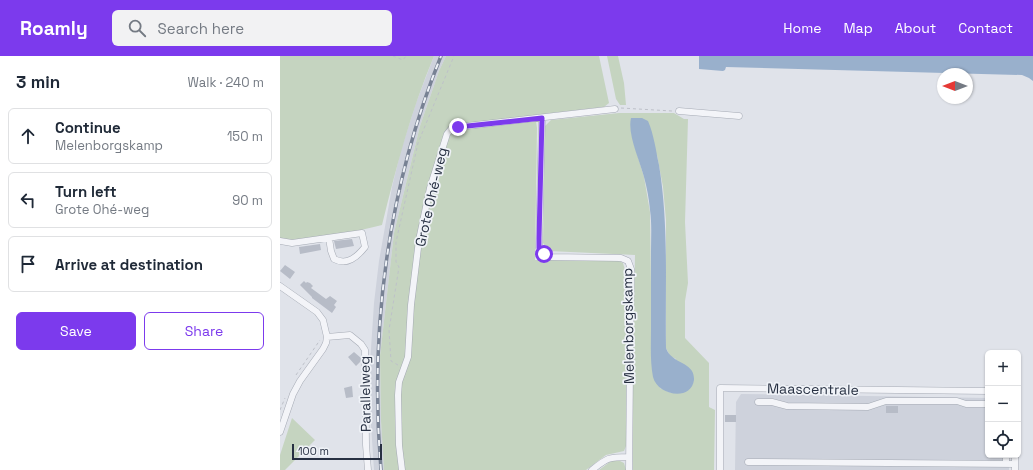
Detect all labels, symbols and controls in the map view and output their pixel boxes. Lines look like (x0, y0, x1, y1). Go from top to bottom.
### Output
search box (112, 10, 392, 46)
text: Roamly (20, 16, 88, 41)
icon: search (126, 17, 148, 39)
text: Search here (158, 19, 244, 38)
text: Home (783, 19, 821, 37)
text: Map (843, 19, 873, 37)
text: About (895, 19, 936, 37)
text: Contact (958, 19, 1013, 37)
north arrow (937, 68, 973, 104)
text: 3 min (16, 71, 60, 93)
text: Walk · 240 m (188, 74, 264, 91)
text: Continue (55, 118, 121, 137)
route end (449, 118, 467, 136)
icon: ahead (17, 125, 39, 147)
text: 150 m (227, 128, 263, 145)
text: Melenborgskamp (55, 137, 163, 154)
street label: Grote Ohé-weg (411, 146, 451, 248)
text: Turn left (55, 182, 117, 201)
icon: left (17, 189, 39, 211)
text: 90 m (232, 192, 263, 209)
text: Grote Ohé-weg (55, 201, 149, 218)
route start (535, 245, 553, 263)
icon: arrive (17, 253, 39, 275)
text: Arrive at destination (55, 255, 203, 274)
street label: Melenborgskamp (618, 268, 638, 384)
button: Save (16, 312, 136, 350)
button: Share (144, 312, 264, 350)
map controls (985, 350, 1021, 458)
button: + (985, 350, 1021, 386)
street label: Parallelweg (355, 356, 375, 432)
street label: Maascentrale (767, 379, 859, 399)
button: − (985, 386, 1021, 422)
button: locate (985, 422, 1021, 458)
scale bar (292, 442, 382, 461)
text: 100 m (298, 444, 329, 458)

